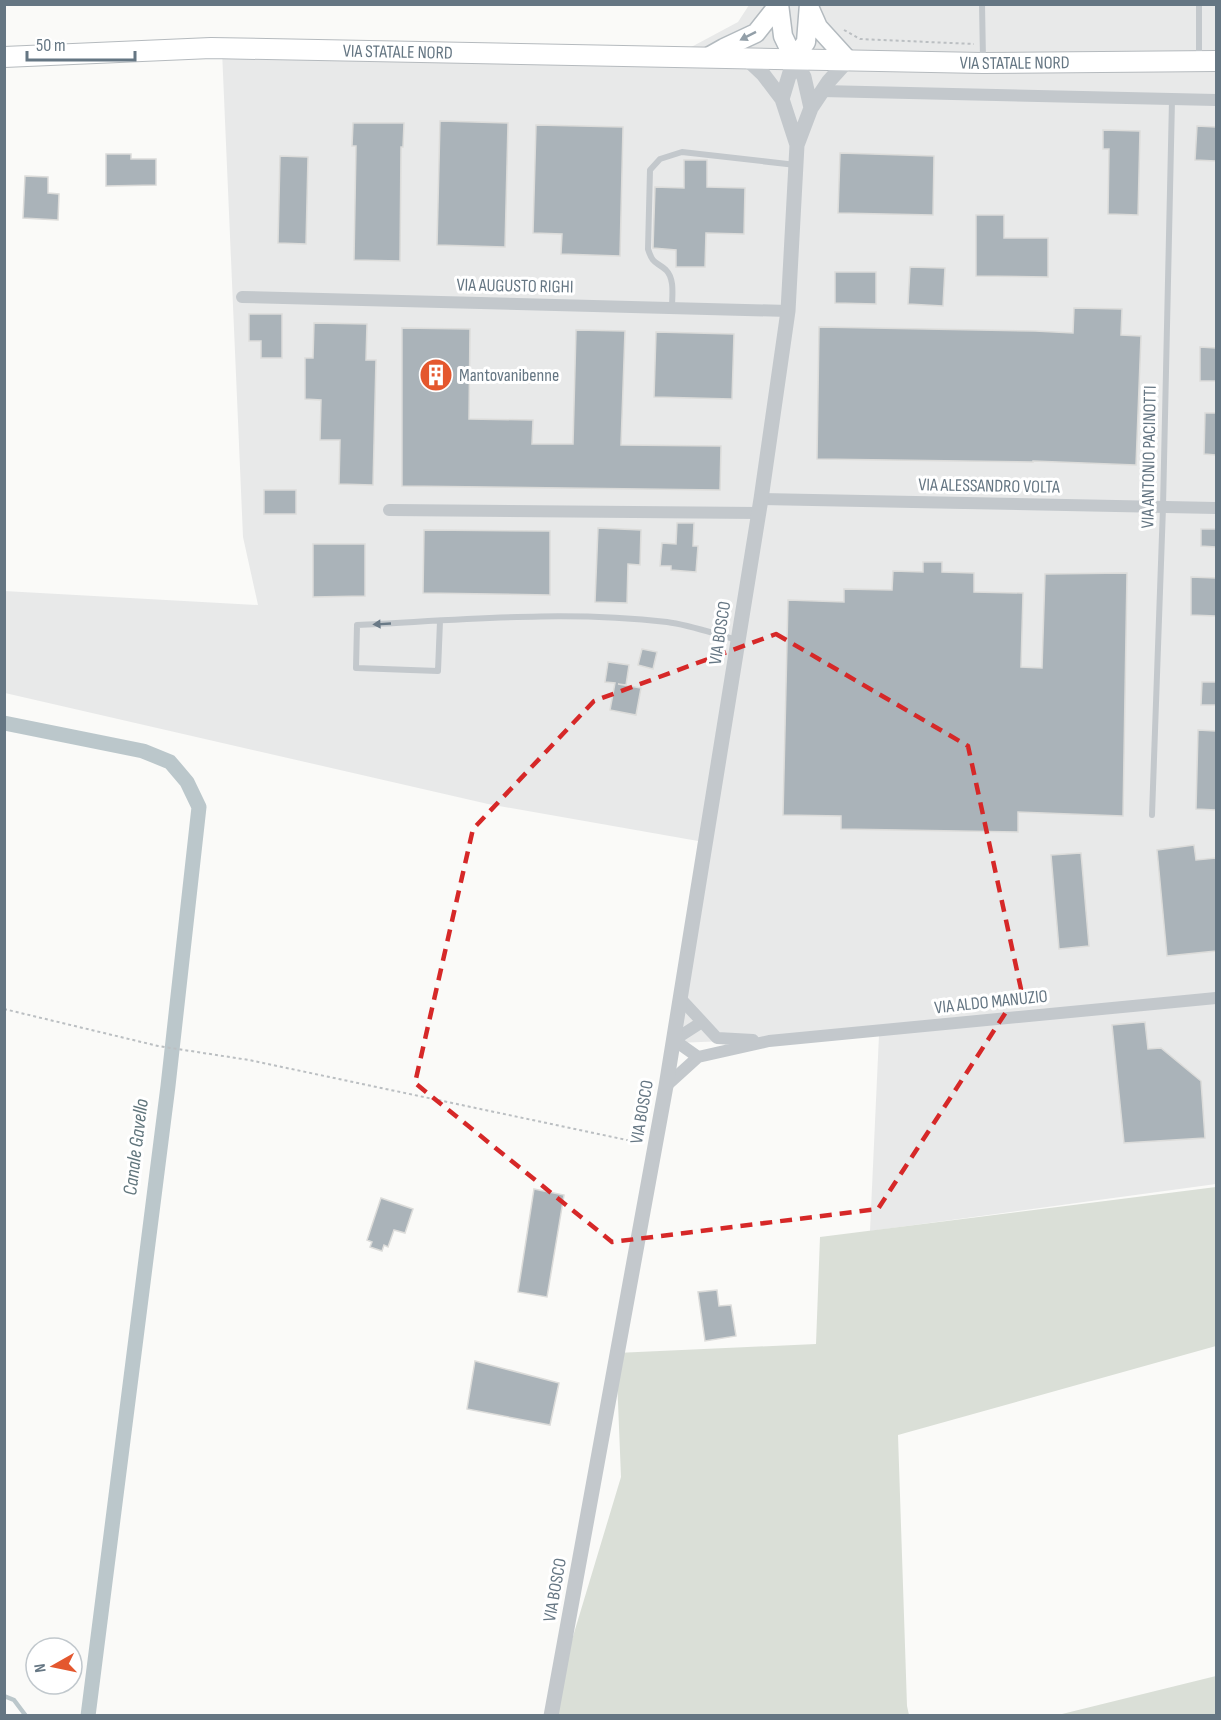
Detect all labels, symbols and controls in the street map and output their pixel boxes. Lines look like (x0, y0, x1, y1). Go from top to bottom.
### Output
scale bar (27, 24, 135, 62)
one-way arrow (739, 31, 756, 41)
text: 50 m (36, 35, 66, 56)
street label: VIA STATALE NORD (343, 40, 453, 63)
street label: VIA STATALE NORD (959, 52, 1070, 74)
street label: VIA AUGUSTO RIGHI (456, 274, 574, 298)
building icon: Mantovanibenne (418, 357, 454, 393)
place label: Mantovanibenne (459, 365, 559, 386)
street label: VIA ANTONIO PACINOTTI (1137, 385, 1161, 529)
street label: VIA ALESSANDRO VOLTA (918, 474, 1060, 498)
street label: VIA BOSCO (705, 600, 735, 666)
one-way arrow (372, 619, 391, 628)
street label: VIA ALDO MANUZIO (933, 986, 1049, 1018)
street label: VIA BOSCO (626, 1079, 658, 1145)
water label: Canale Gavello (118, 1097, 154, 1197)
street label: VIA BOSCO (539, 1557, 571, 1623)
north arrow (24, 1636, 84, 1696)
text: N (31, 1662, 51, 1674)

